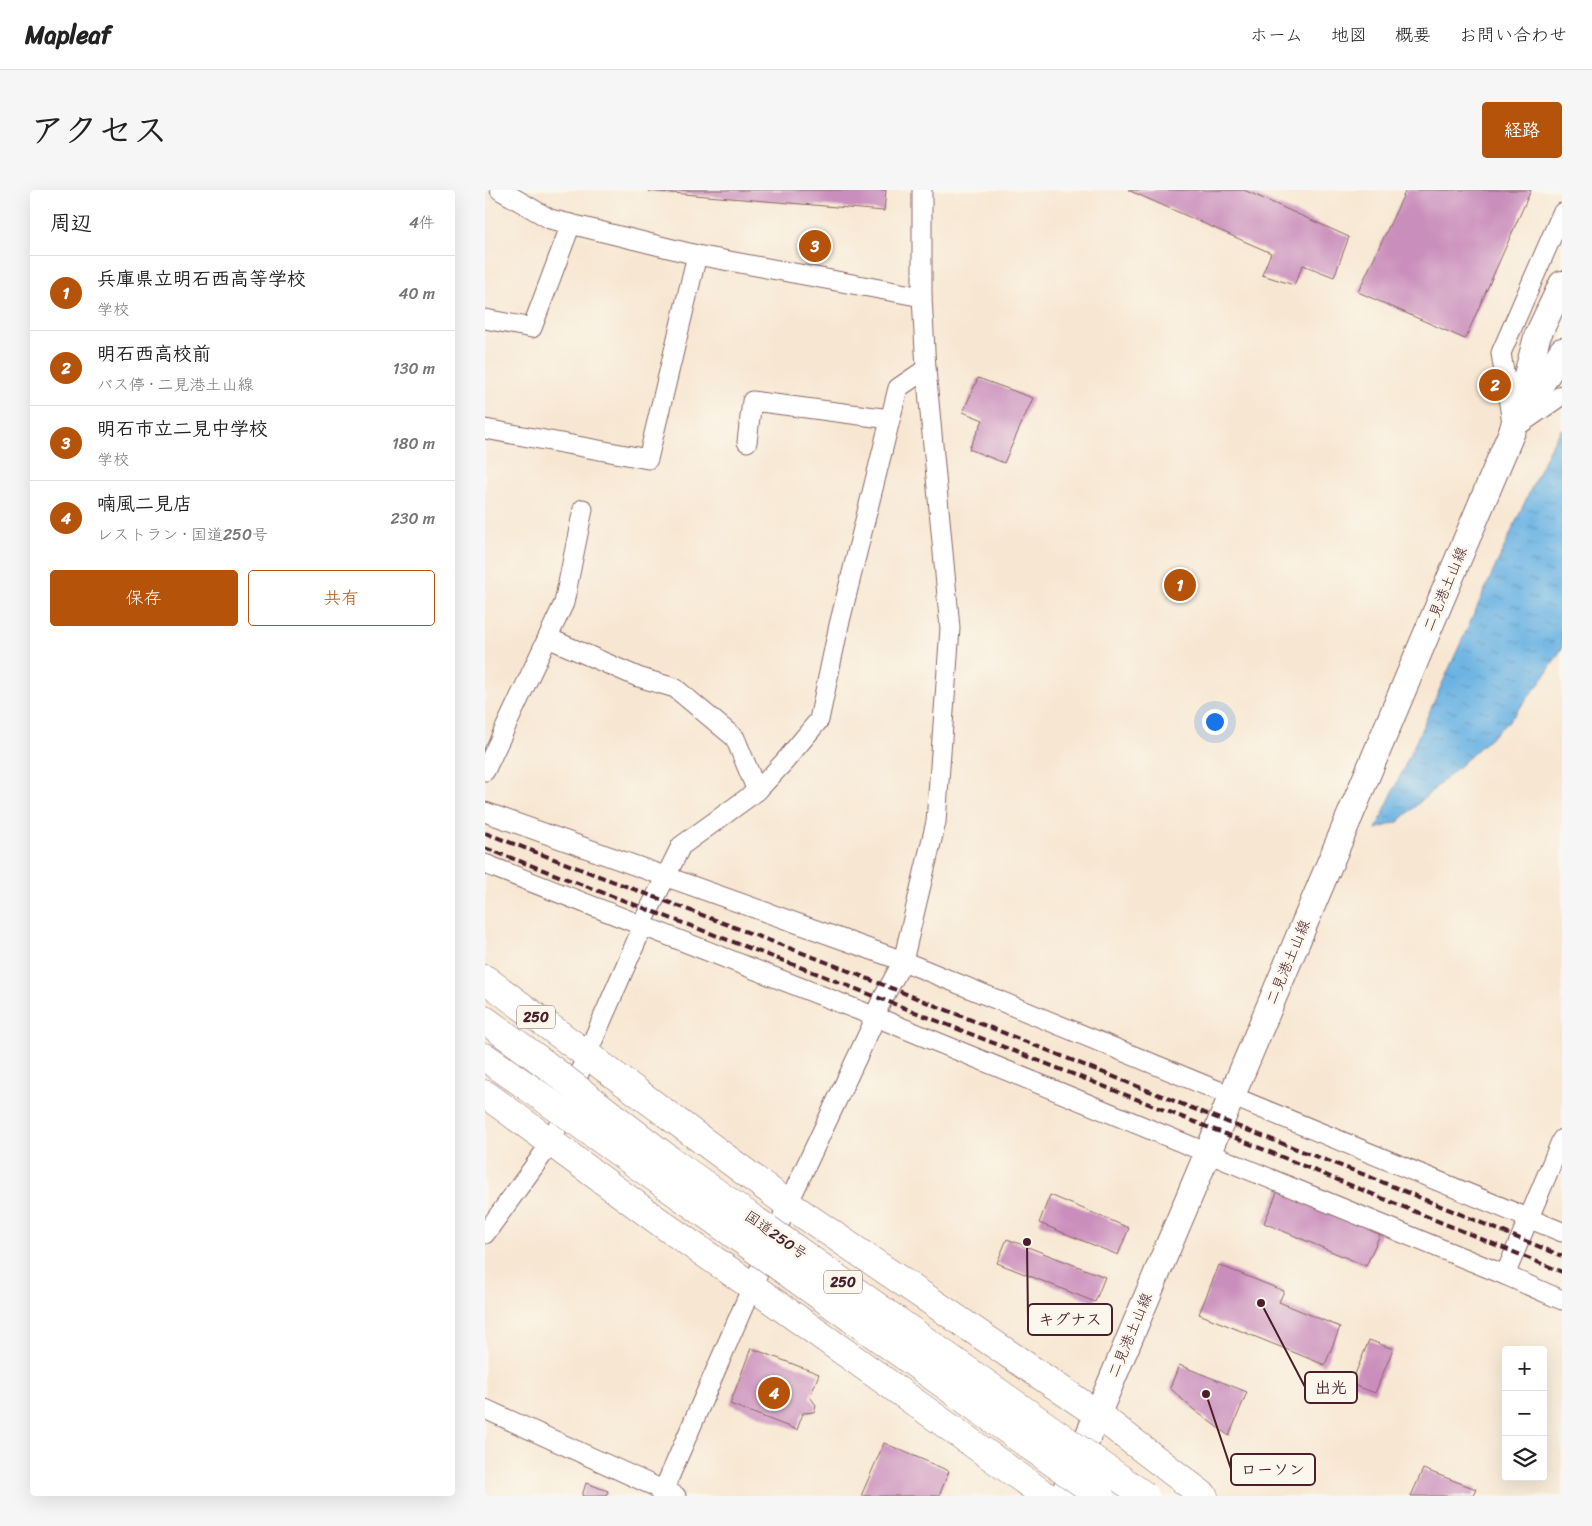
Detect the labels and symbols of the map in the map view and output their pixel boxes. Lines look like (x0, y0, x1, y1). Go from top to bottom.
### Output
pin: 3 (799, 227, 831, 265)
pin: 2 (1479, 366, 1511, 404)
street label: 二見港土山線 (1415, 542, 1475, 636)
pin: 1 (1164, 566, 1196, 604)
your location (1202, 709, 1228, 735)
street label: 二見港土山線 (1258, 915, 1318, 1009)
road number: 250 (517, 1006, 555, 1029)
street label: 国道250号 (739, 1204, 813, 1266)
road number: 250 (824, 1270, 862, 1294)
street label: 二見港土山線 (1100, 1288, 1160, 1382)
callout: キグナス (1028, 1304, 1112, 1335)
text: キグナス (1038, 1305, 1102, 1334)
callout: 出光 (1305, 1372, 1357, 1403)
text: 出光 (1315, 1373, 1347, 1402)
pin: 4 (758, 1374, 790, 1412)
callout: ローソン (1231, 1454, 1315, 1485)
text: ローソン (1241, 1455, 1305, 1484)

